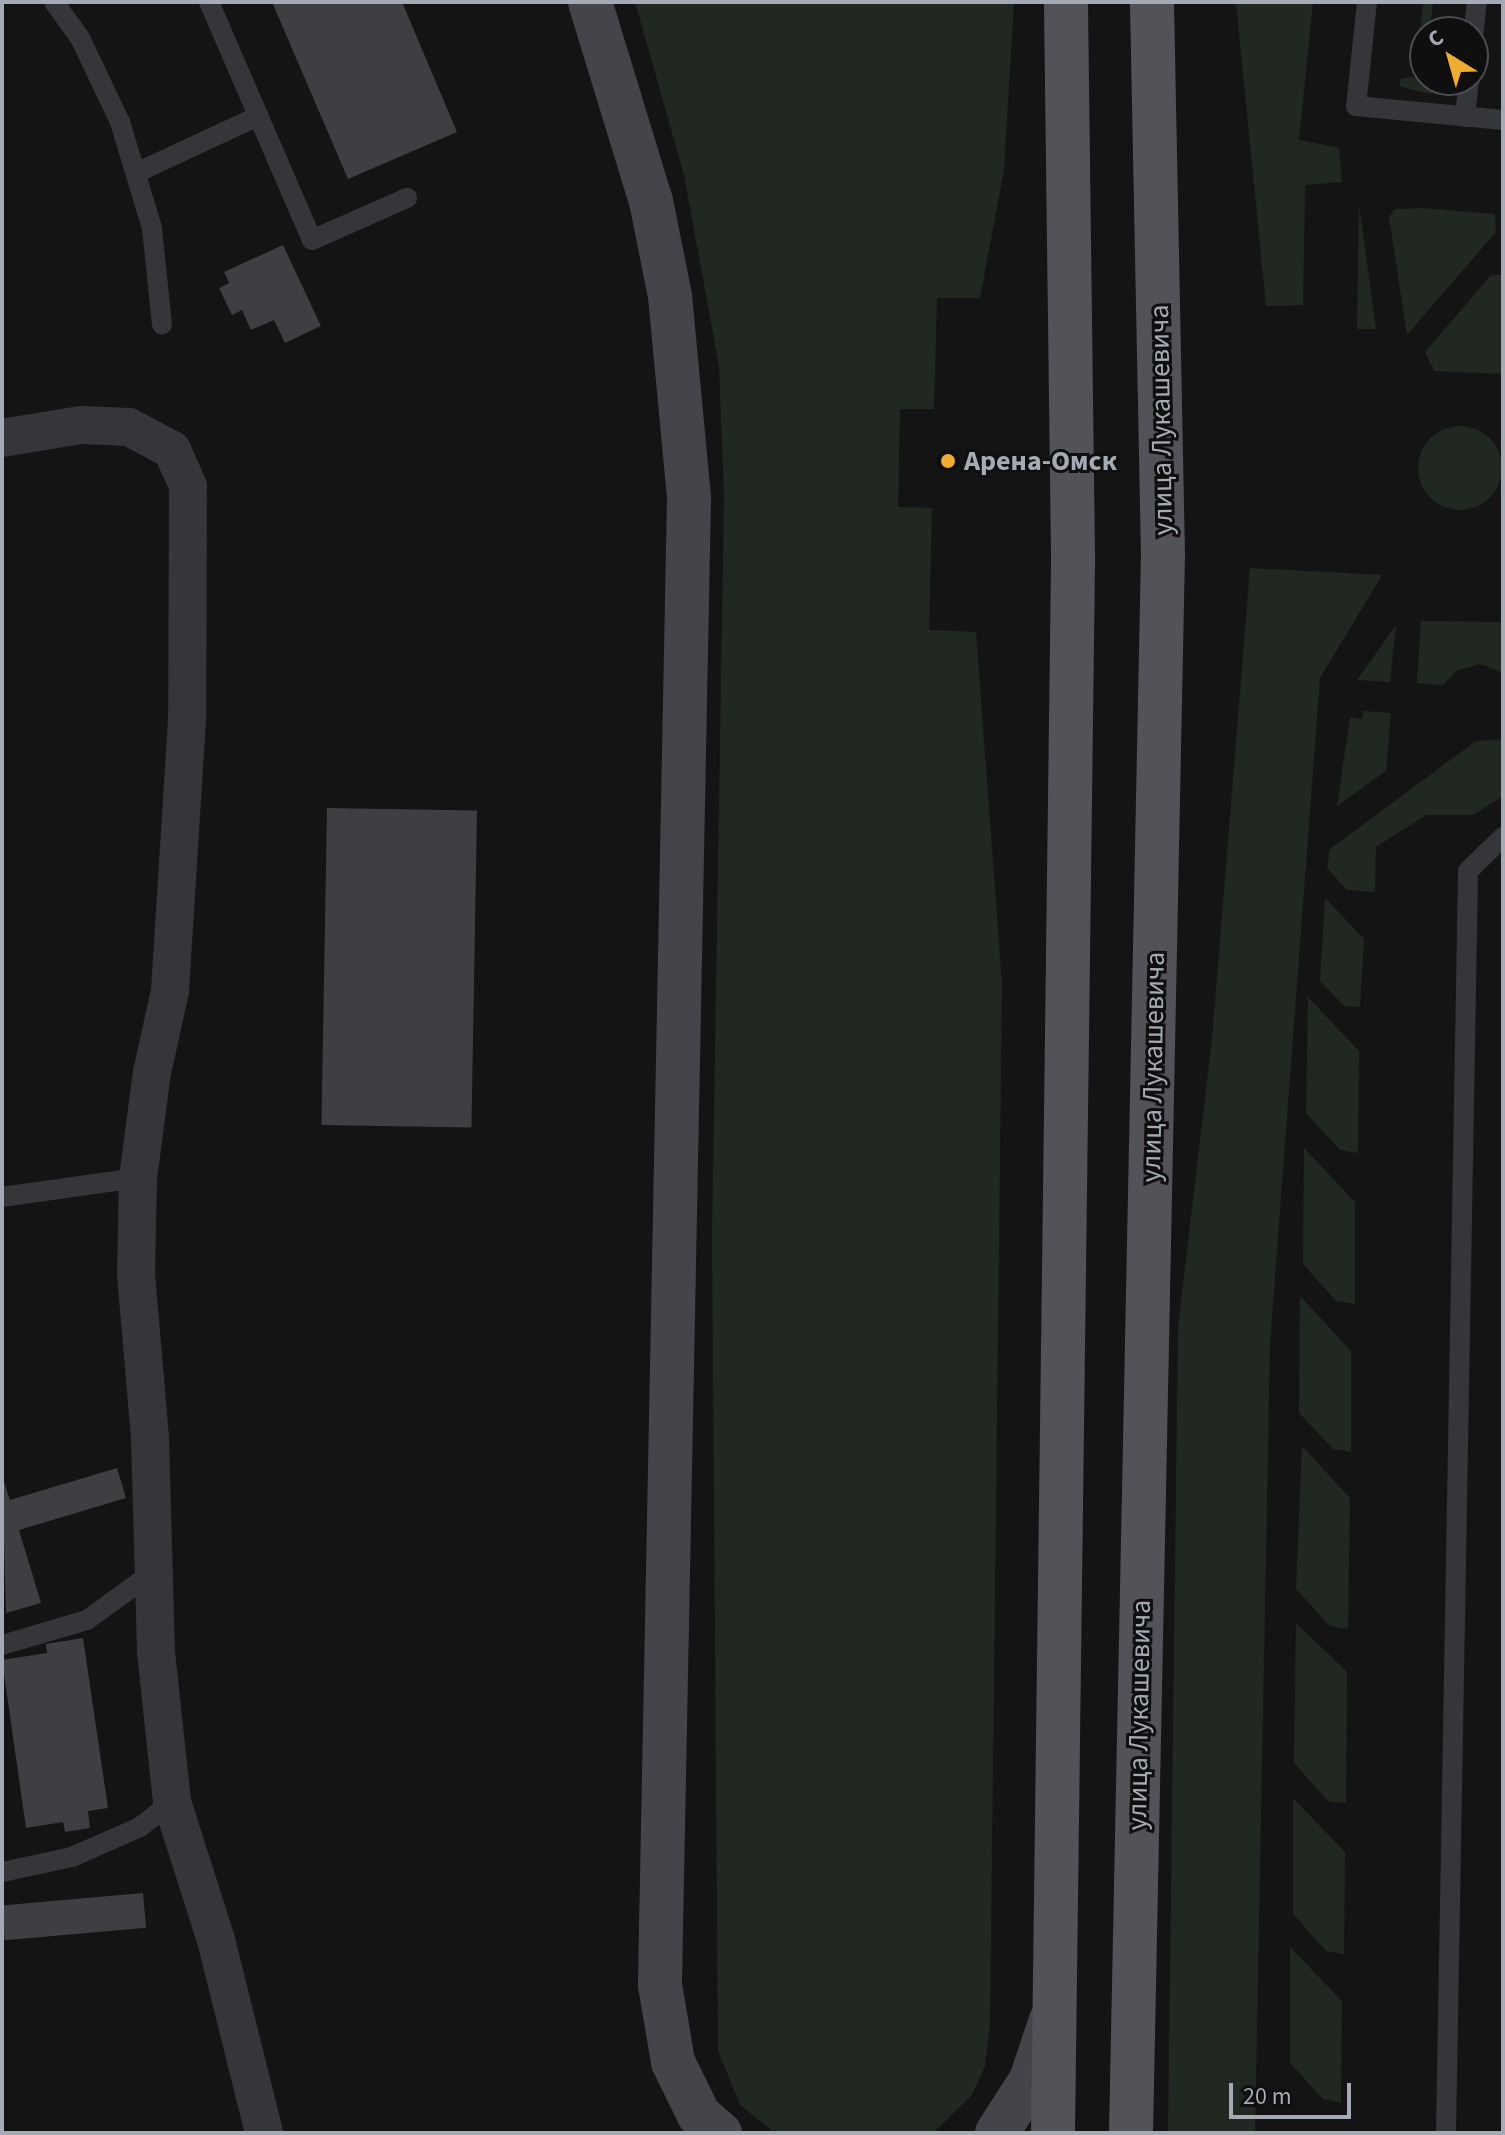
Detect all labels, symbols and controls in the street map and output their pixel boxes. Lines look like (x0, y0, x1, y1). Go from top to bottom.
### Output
north arrow (1409, 16, 1489, 96)
text: С (1421, 22, 1451, 55)
street label: улица Лукашевича (1142, 304, 1180, 536)
place label: Арена-Омск (964, 444, 1117, 478)
marker: Арена-Омск (939, 452, 957, 470)
street label: улица Лукашевича (1134, 951, 1172, 1183)
street label: улица Лукашевича (1120, 1599, 1158, 1831)
scale bar (1233, 2067, 1355, 2117)
text: 20 m (1243, 2079, 1292, 2114)

